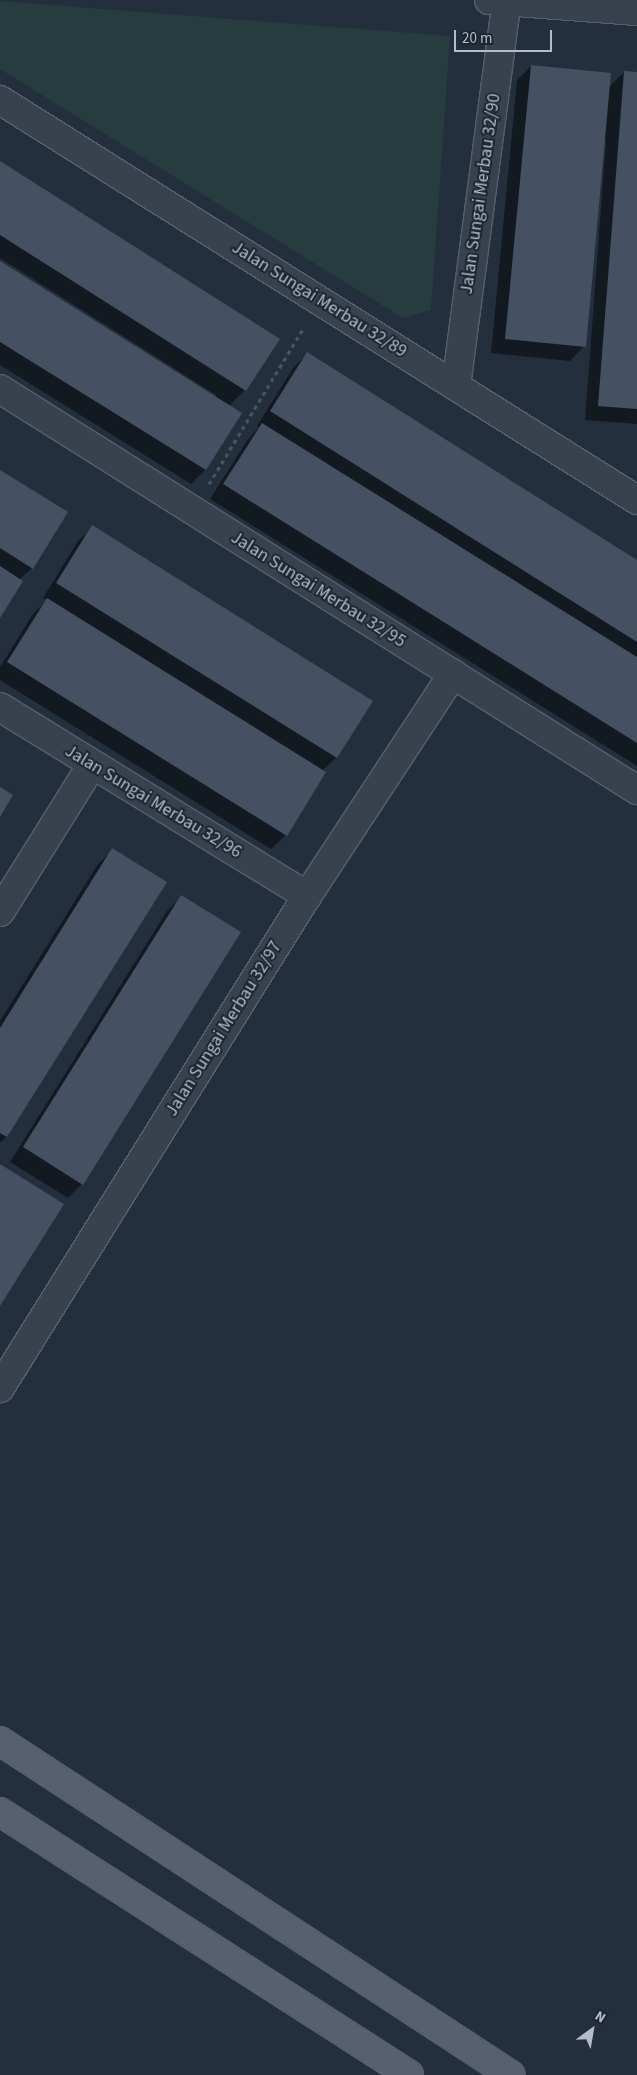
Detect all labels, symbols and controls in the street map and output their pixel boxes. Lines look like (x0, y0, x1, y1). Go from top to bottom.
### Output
scale bar (457, 20, 554, 52)
text: 20 m (462, 28, 492, 49)
street label: Jalan Sungai Merbau 32/90 (456, 92, 506, 296)
street label: Jalan Sungai Merbau 32/89 (227, 237, 411, 363)
street label: Jalan Sungai Merbau 32/95 (226, 527, 410, 653)
street label: Jalan Sungai Merbau 32/96 (61, 741, 245, 863)
street label: Jalan Sungai Merbau 32/97 (161, 937, 287, 1121)
north arrow (567, 2005, 617, 2055)
text: N (591, 2006, 609, 2028)

